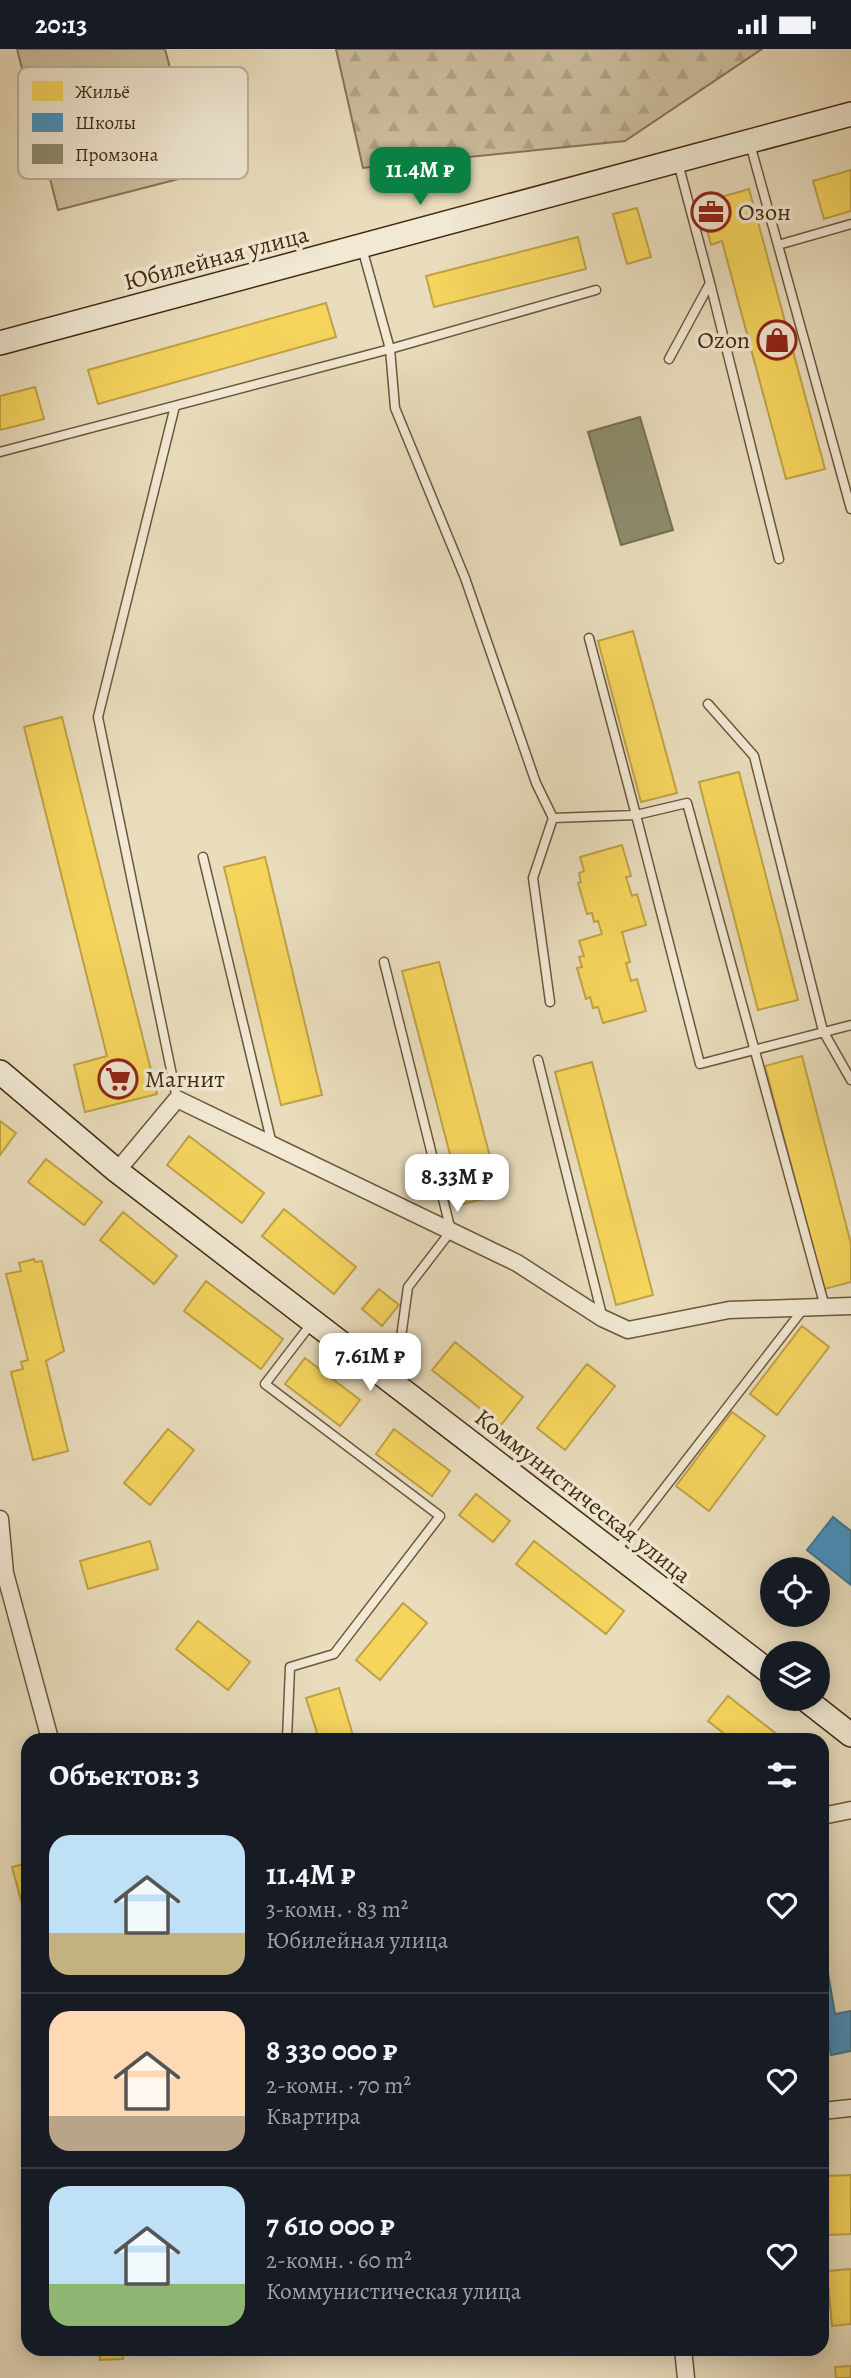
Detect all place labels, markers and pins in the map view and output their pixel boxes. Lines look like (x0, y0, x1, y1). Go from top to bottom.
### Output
pin: 11.4M ₽ (355, 148, 485, 207)
office icon: Озон (690, 191, 732, 233)
place label: Озон (738, 196, 791, 228)
shop icon: Ozon (756, 319, 798, 361)
place label: Ozon (697, 324, 750, 356)
supermarket icon: Магнит (97, 1058, 139, 1100)
place label: Магнит (145, 1063, 225, 1095)
pin: 8.33M ₽ (392, 1155, 522, 1214)
pin: 7.61M ₽ (305, 1333, 435, 1393)

